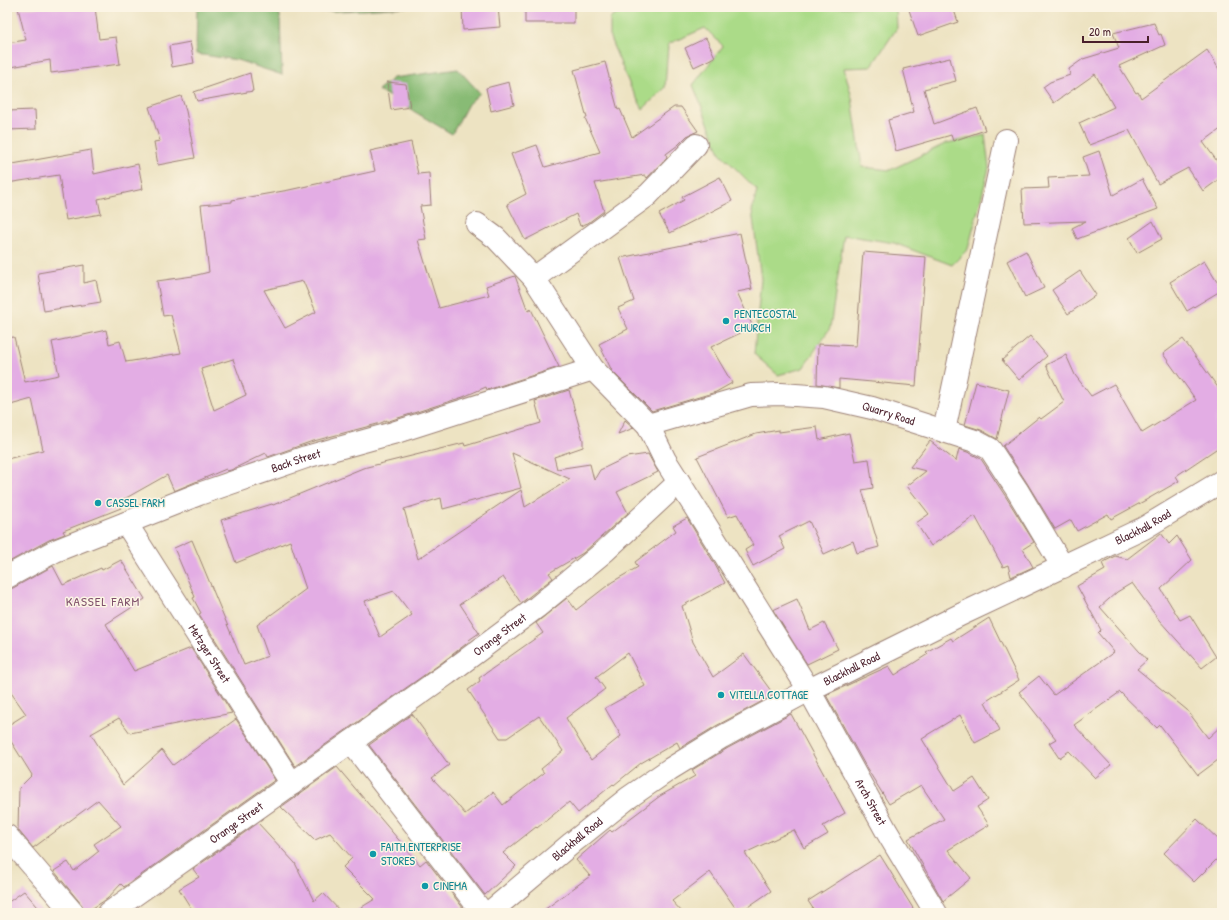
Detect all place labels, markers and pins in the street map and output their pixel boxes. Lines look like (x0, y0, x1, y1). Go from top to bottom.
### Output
place label: PENTECOSTAL CHURCH (734, 305, 798, 336)
marker: PENTECOSTAL CHURCH (721, 316, 731, 326)
place label: CASSEL FARM (106, 494, 165, 511)
marker: CASSEL FARM (93, 498, 103, 508)
place label: VITELLA COTTAGE (729, 686, 809, 703)
marker: VITELLA COTTAGE (716, 690, 726, 700)
place label: FAITH ENTERPRISE STORES (380, 838, 462, 869)
marker: FAITH ENTERPRISE STORES (368, 849, 378, 859)
place label: CINEMA (433, 877, 467, 894)
marker: CINEMA (420, 881, 430, 891)

